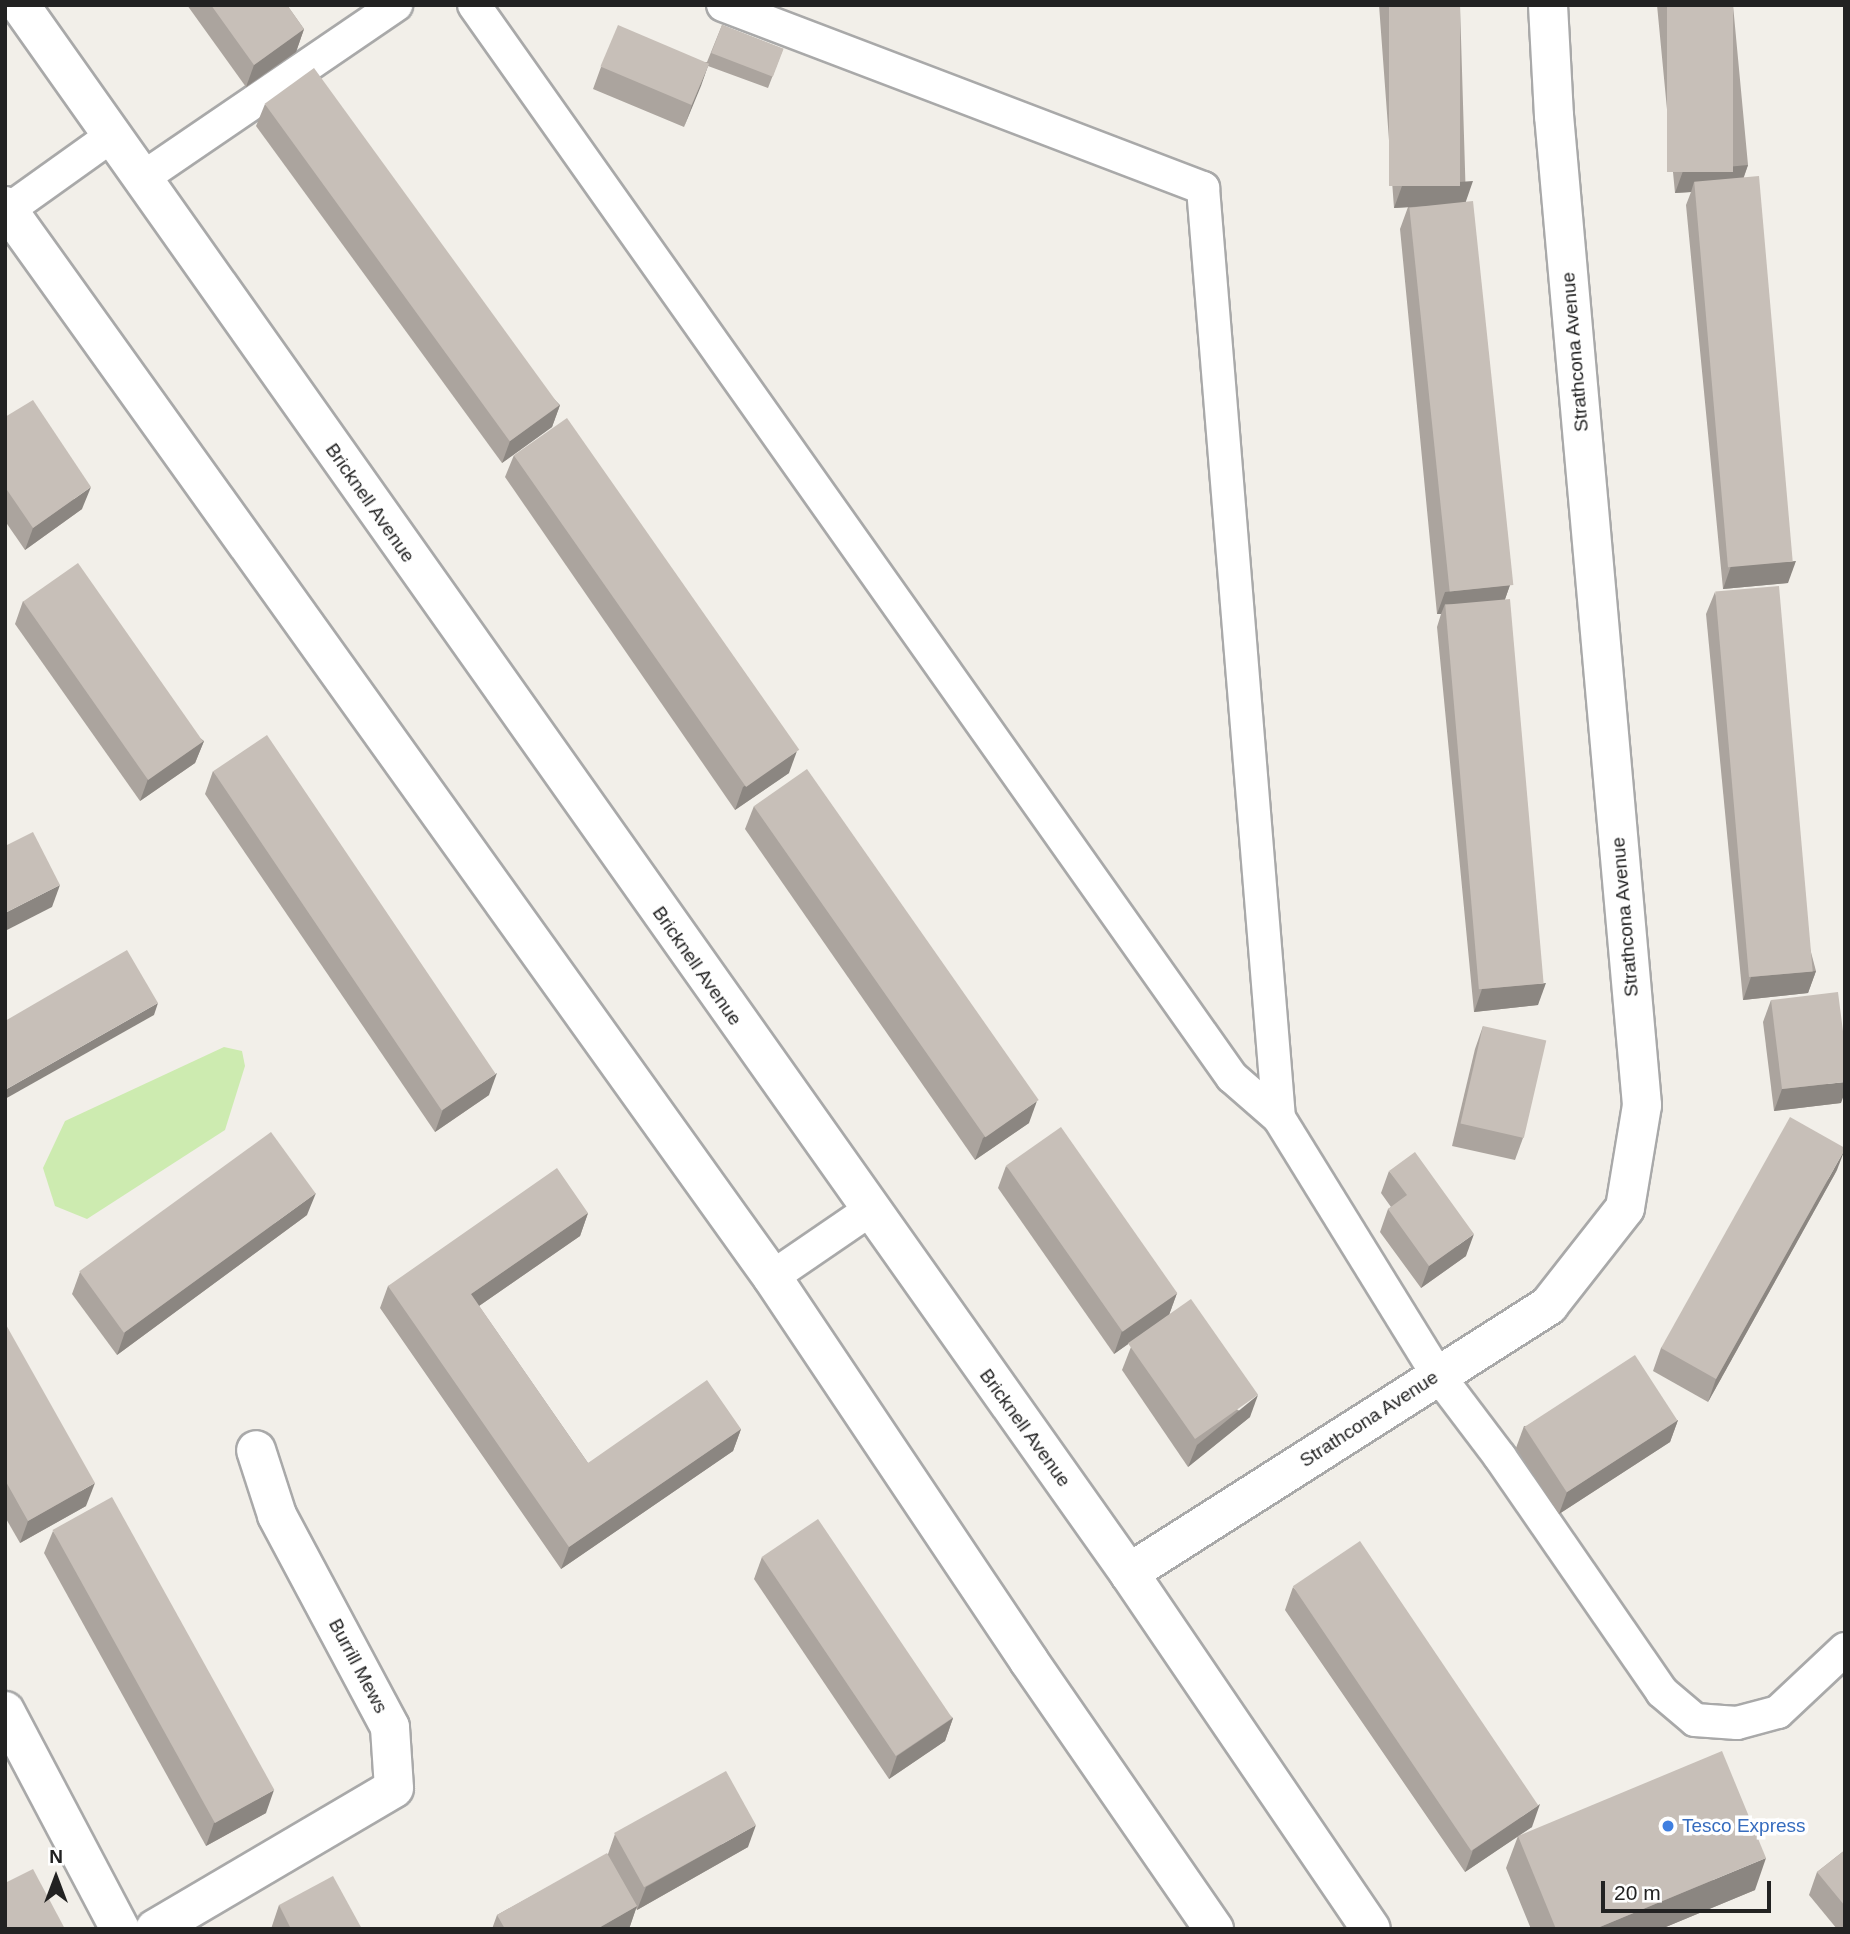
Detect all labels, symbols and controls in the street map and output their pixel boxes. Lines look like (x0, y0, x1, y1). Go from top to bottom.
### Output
street label: Strathcona Avenue (1557, 271, 1593, 433)
street label: Bricknell Avenue (320, 439, 420, 567)
street label: Strathcona Avenue (1607, 836, 1643, 998)
street label: Bricknell Avenue (647, 902, 747, 1030)
street label: Bricknell Avenue (974, 1364, 1076, 1492)
street label: Strathcona Avenue (1295, 1366, 1443, 1472)
street label: Burrill Mews (324, 1615, 392, 1717)
place label: Tesco Express (1682, 1815, 1806, 1837)
marker: Tesco Express (1660, 1818, 1676, 1834)
north arrow (21, 1843, 91, 1913)
text: N (49, 1846, 63, 1867)
scale bar (1605, 1868, 1775, 1912)
text: 20 m (1614, 1881, 1661, 1904)

